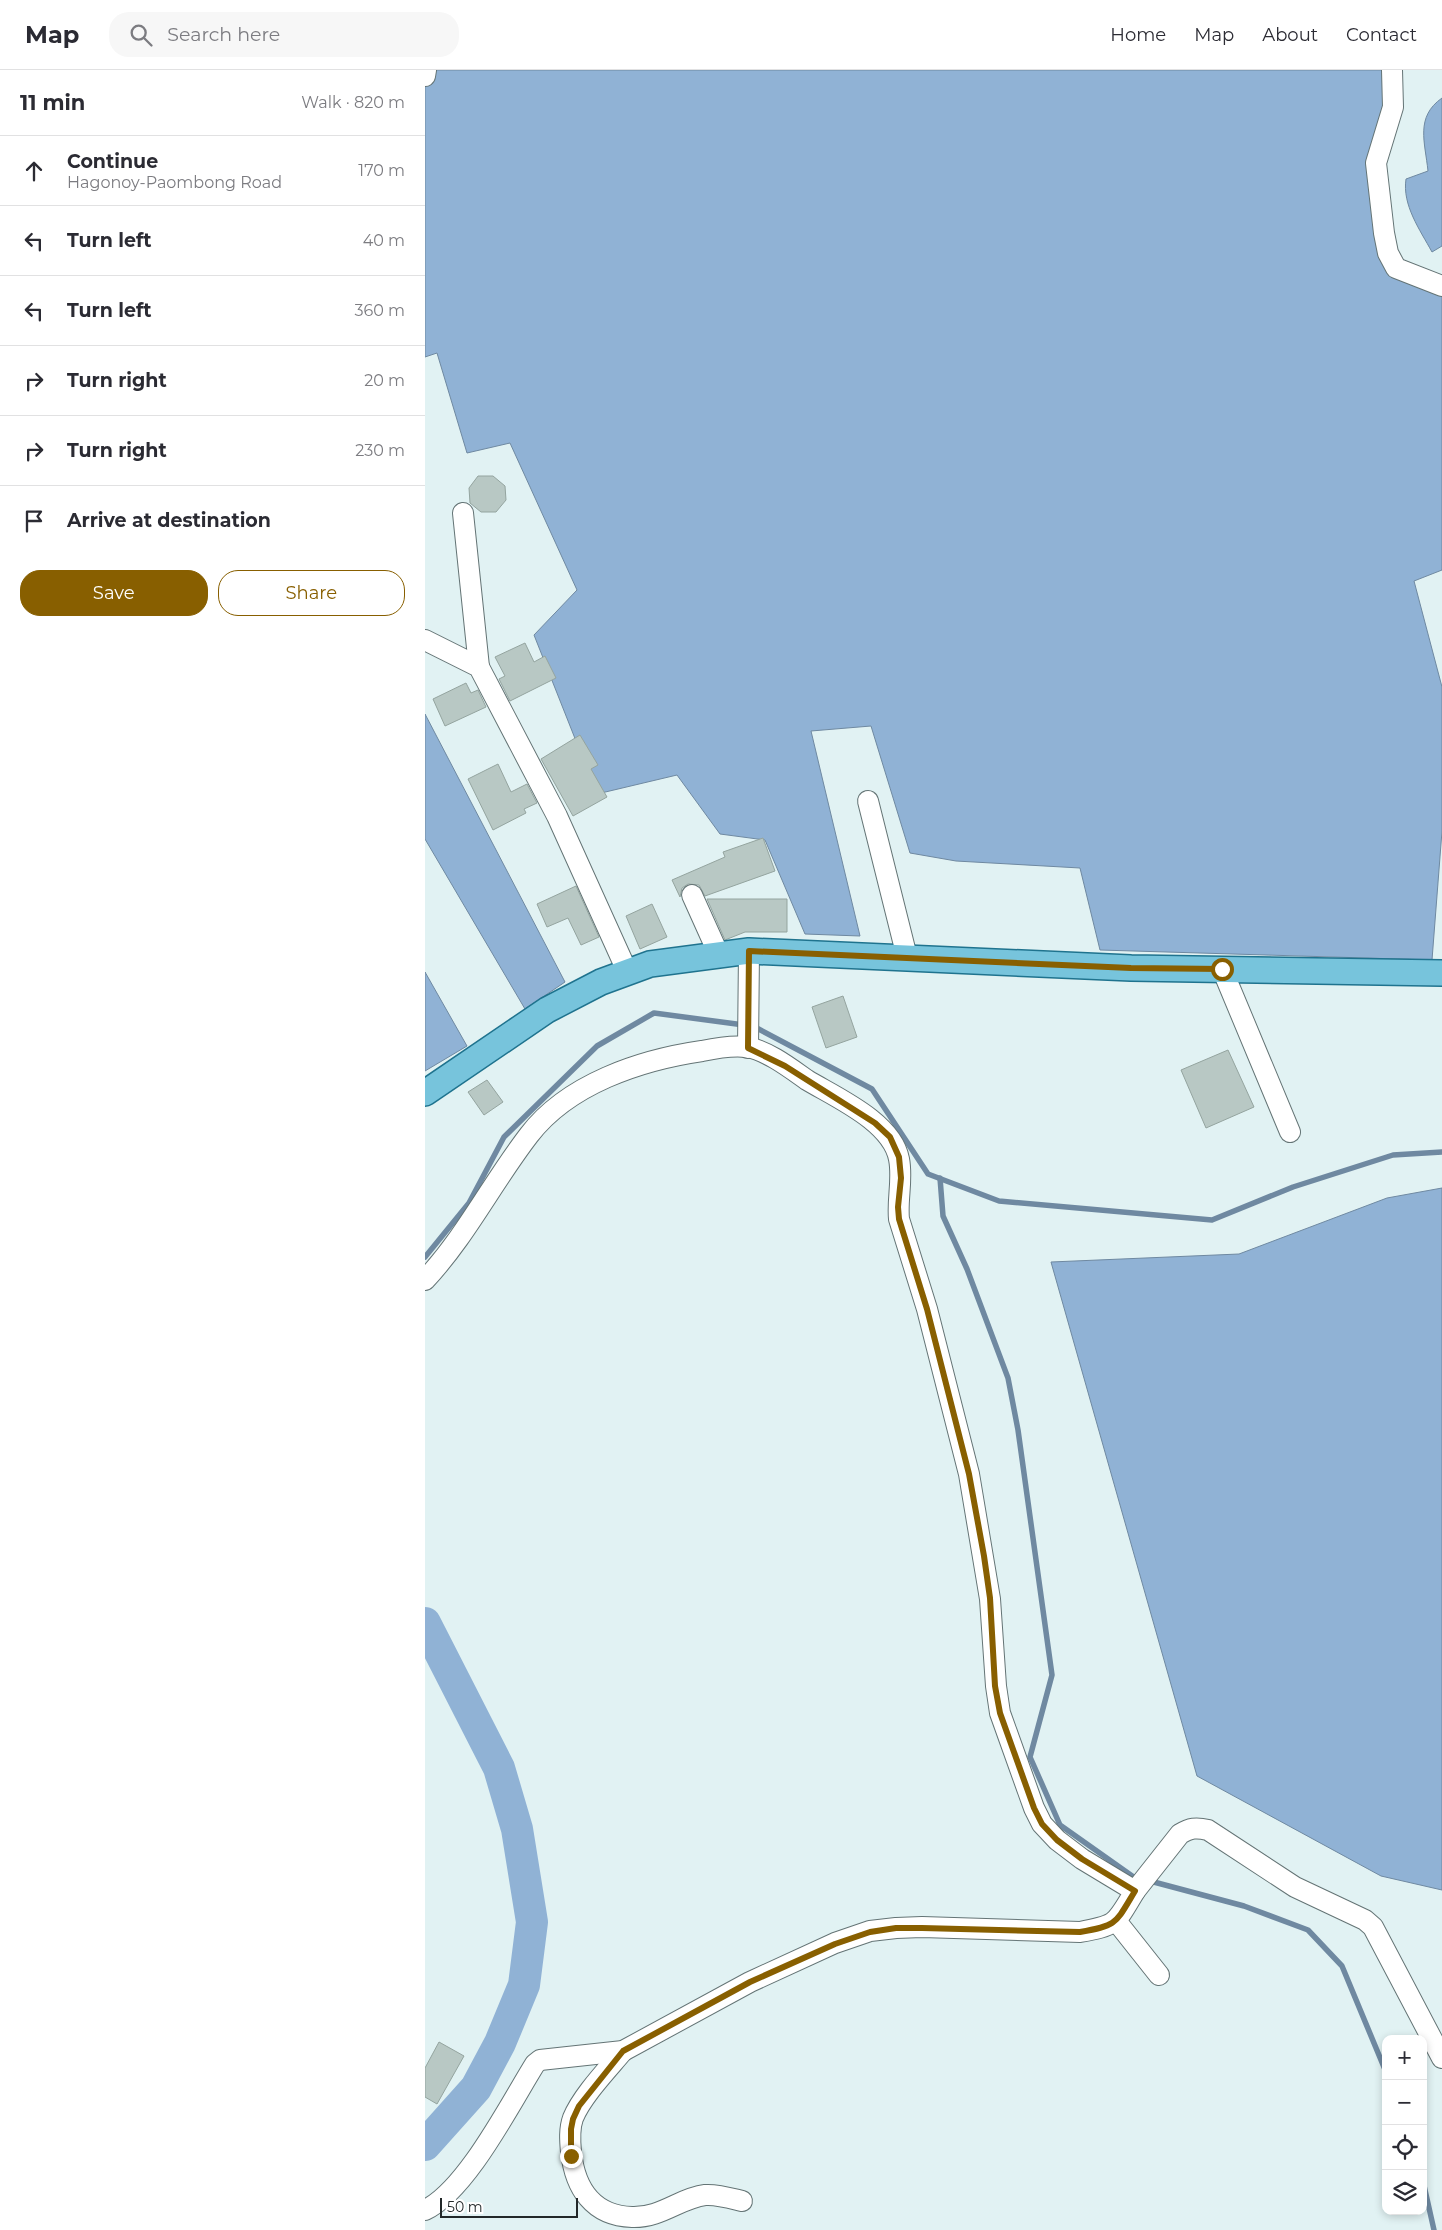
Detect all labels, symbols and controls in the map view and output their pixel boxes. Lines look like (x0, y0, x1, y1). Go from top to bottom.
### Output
search box (109, 12, 459, 57)
text: Map (25, 20, 79, 49)
icon: search (127, 21, 155, 49)
text: Search here (167, 23, 280, 46)
text: Home (1110, 24, 1166, 46)
text: Map (1194, 24, 1234, 46)
text: About (1262, 24, 1318, 46)
text: Contact (1346, 24, 1417, 46)
text: 11 min (20, 90, 85, 115)
text: Walk · 820 m (301, 93, 405, 112)
text: Continue (67, 150, 158, 173)
icon: ahead (20, 157, 48, 185)
text: 170 m (358, 161, 405, 180)
text: Hagonoy-Paombong Road (67, 173, 282, 192)
icon: left (20, 227, 48, 255)
text: Turn left (67, 229, 152, 252)
text: 40 m (363, 231, 405, 250)
icon: left (20, 297, 48, 325)
text: Turn left (67, 299, 152, 322)
text: 360 m (354, 301, 405, 320)
icon: right (20, 367, 48, 395)
text: Turn right (67, 369, 167, 392)
text: 20 m (364, 371, 405, 390)
icon: right (20, 437, 48, 465)
text: Turn right (67, 439, 167, 462)
text: 230 m (355, 441, 405, 460)
icon: arrive (20, 507, 48, 535)
text: Arrive at destination (67, 509, 271, 532)
button: Save (20, 570, 208, 616)
button: Share (218, 570, 405, 616)
route start (1211, 958, 1234, 981)
map controls (1382, 2035, 1427, 2215)
button: + (1382, 2035, 1427, 2080)
button: − (1382, 2080, 1427, 2125)
button: locate (1382, 2125, 1427, 2170)
route end (560, 2145, 583, 2168)
button: layers (1382, 2170, 1427, 2215)
scale bar (440, 2195, 577, 2218)
text: 50 m (447, 2198, 483, 2216)

